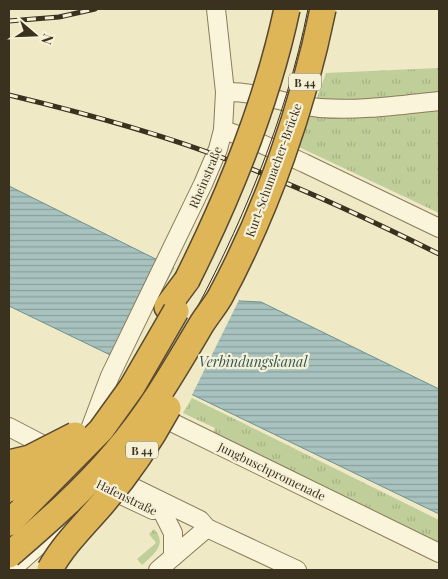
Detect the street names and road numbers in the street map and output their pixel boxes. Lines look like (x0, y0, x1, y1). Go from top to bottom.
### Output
road number: B 44 (289, 74, 321, 90)
street label: Kurt-Schumacher-Brücke (241, 101, 305, 239)
street label: Rheinstraße (185, 144, 225, 210)
street label: Jungbuschpromenade (215, 438, 328, 504)
road number: B 44 (126, 442, 158, 458)
street label: Hafenstraße (94, 475, 160, 519)

